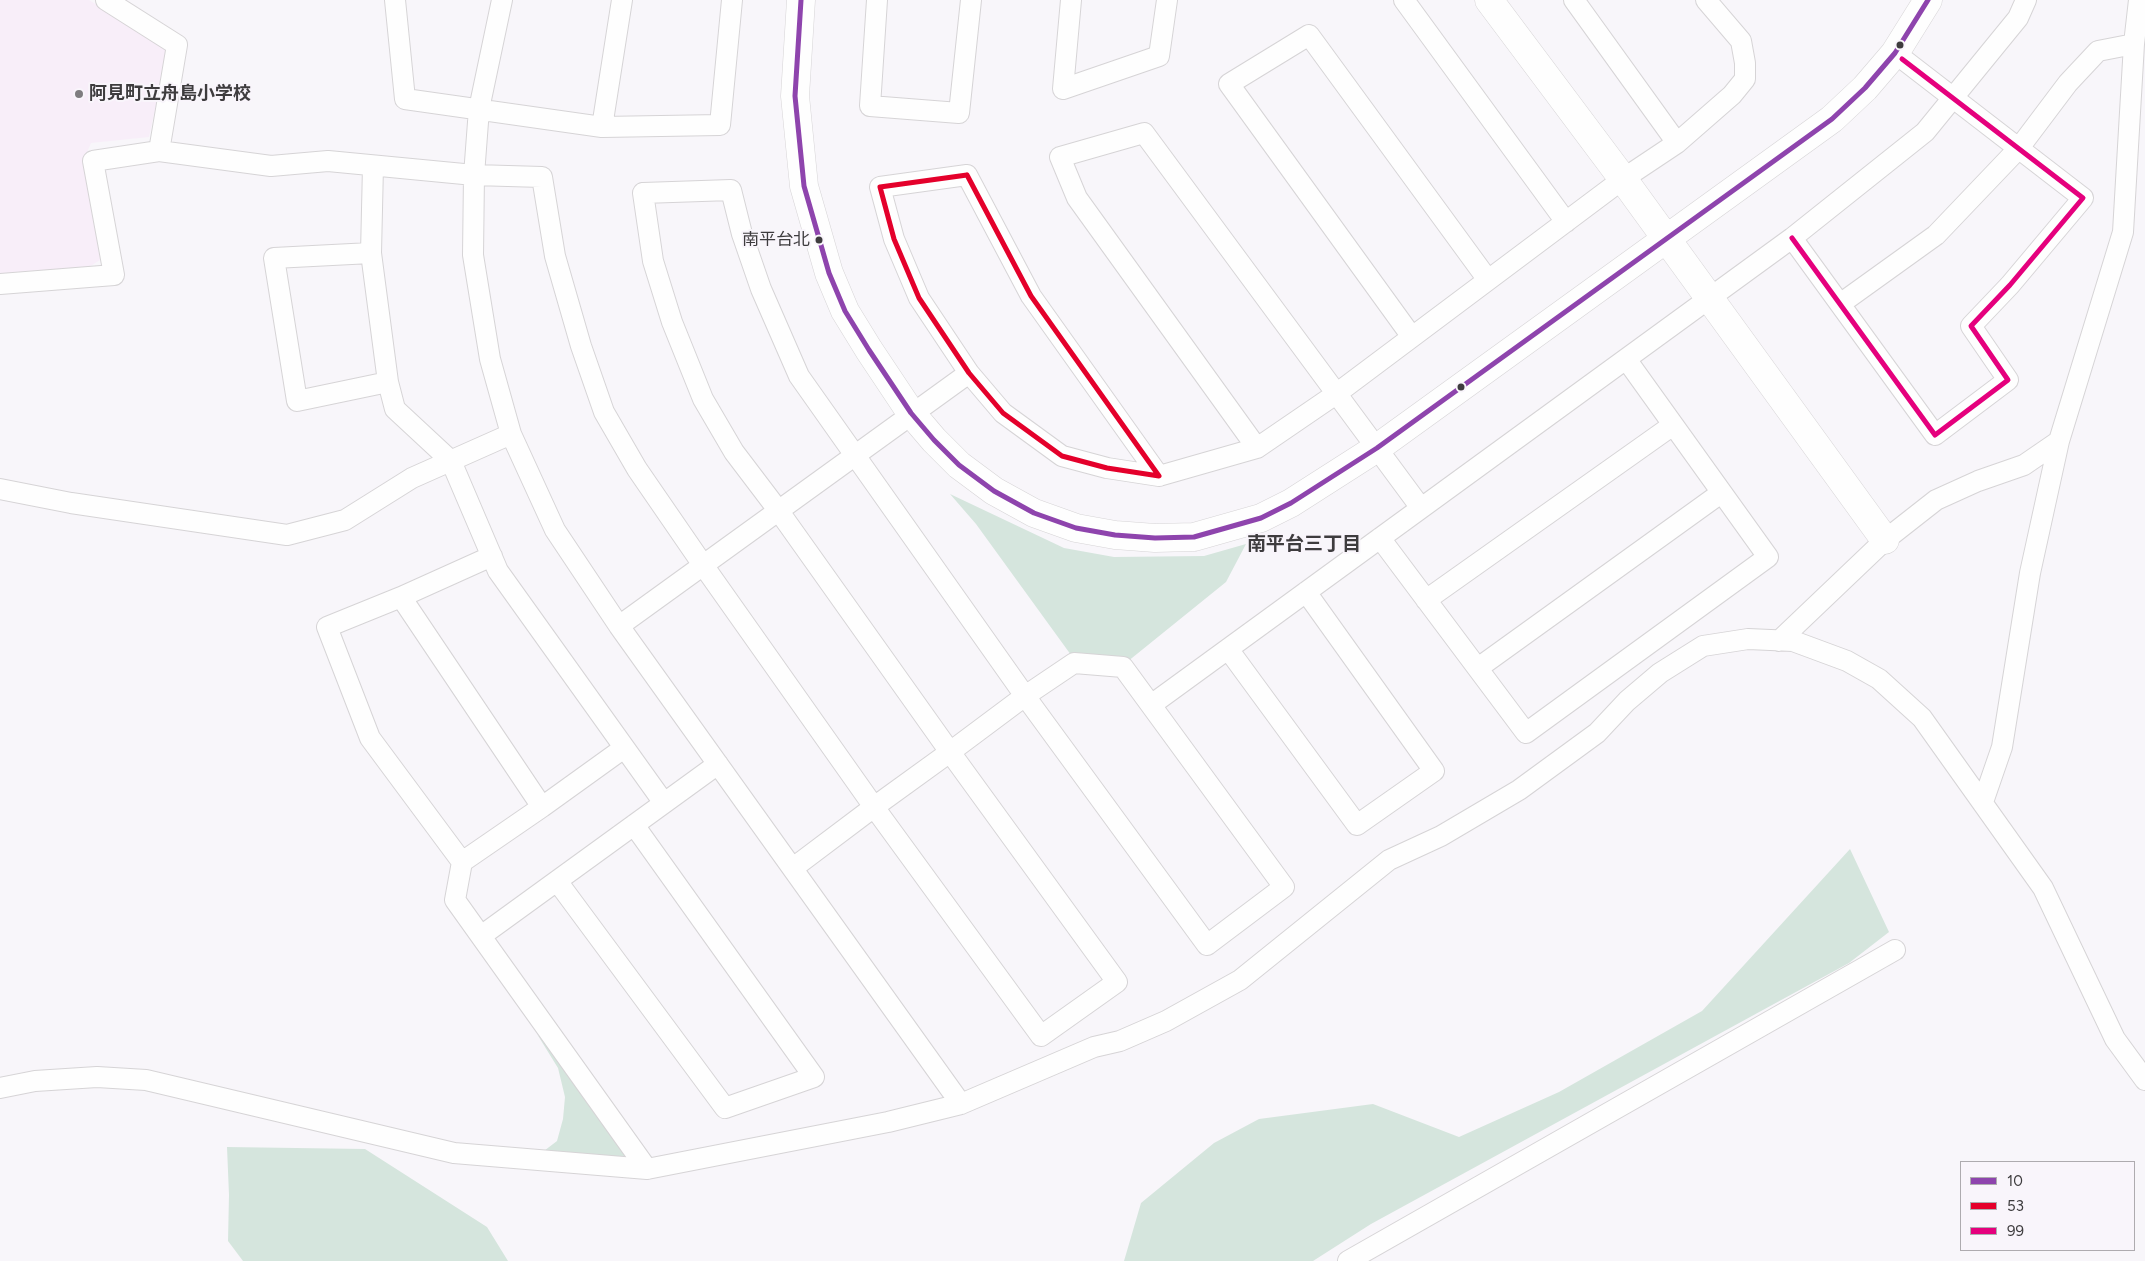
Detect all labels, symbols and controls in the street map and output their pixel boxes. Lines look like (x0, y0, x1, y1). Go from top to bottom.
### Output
unlabelled marker (1895, 40, 1905, 50)
place label: 阿見町立舟島小学校 (89, 83, 251, 105)
marker: 阿見町立舟島小学校 (73, 88, 85, 100)
place label: 南平台北 (742, 230, 810, 250)
marker: 南平台北 (814, 235, 824, 245)
unlabelled marker (1456, 382, 1466, 392)
district label: 南平台三丁目 (1247, 533, 1361, 555)
legend (1960, 1161, 2135, 1251)
text: 10 (2007, 1172, 2023, 1190)
text: 53 (2007, 1197, 2024, 1215)
text: 99 (2007, 1222, 2024, 1240)

